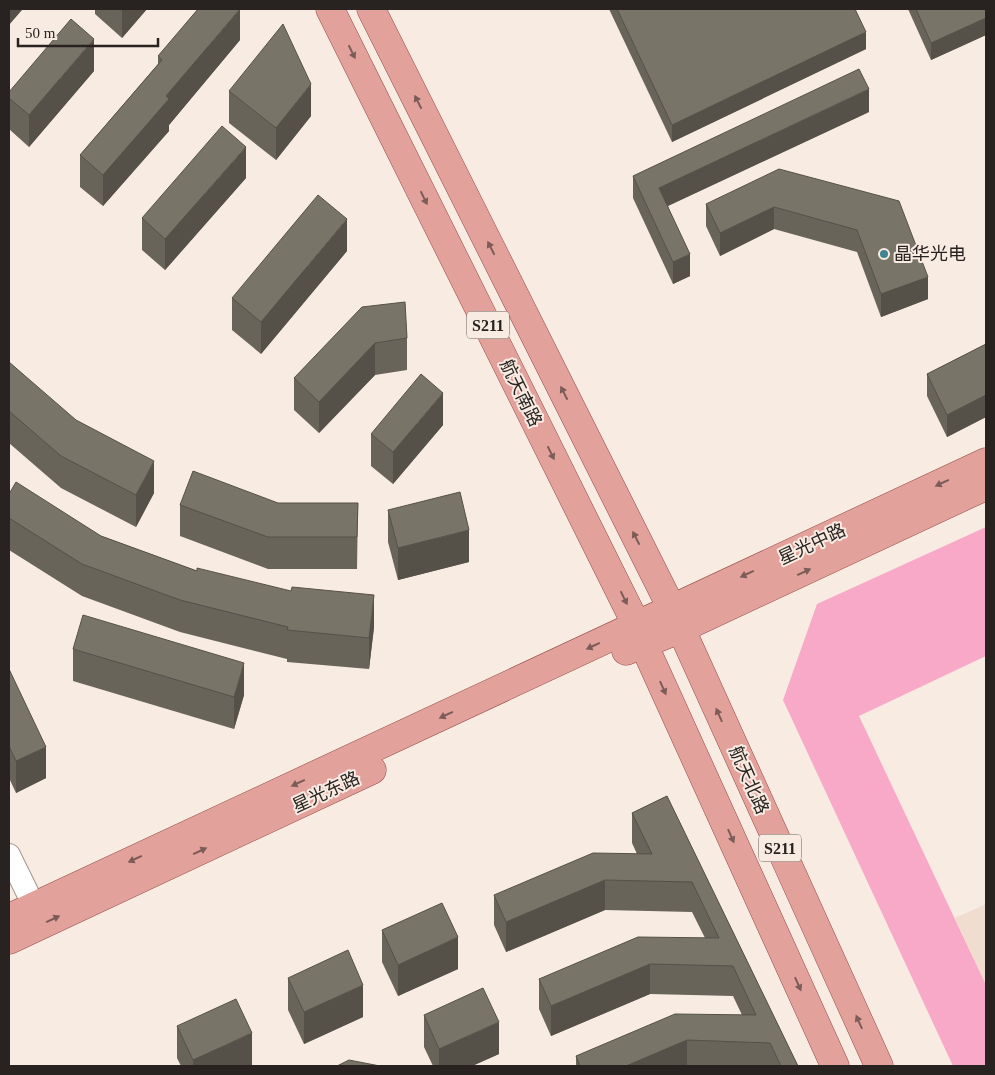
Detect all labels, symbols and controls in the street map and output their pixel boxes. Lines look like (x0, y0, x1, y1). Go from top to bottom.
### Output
scale bar (18, 15, 158, 47)
text: 50 m (25, 25, 56, 41)
one-way arrow (347, 45, 356, 60)
one-way arrow (414, 95, 422, 109)
one-way arrow (420, 191, 428, 205)
one-way arrow (487, 240, 495, 255)
place label: 晶华光电 (894, 244, 966, 264)
marker: 晶华光电 (878, 248, 890, 260)
road number: S211 (467, 312, 509, 338)
street label: 航天南路 (496, 356, 546, 430)
one-way arrow (560, 386, 568, 400)
one-way arrow (547, 446, 555, 460)
one-way arrow (935, 479, 949, 487)
street label: 星光中路 (775, 520, 849, 568)
one-way arrow (632, 531, 640, 545)
one-way arrow (797, 567, 811, 575)
one-way arrow (740, 570, 754, 578)
one-way arrow (620, 591, 628, 605)
one-way arrow (586, 643, 600, 651)
one-way arrow (660, 681, 668, 695)
one-way arrow (715, 708, 723, 722)
one-way arrow (439, 711, 453, 719)
street label: 航天北路 (725, 743, 773, 817)
street label: 星光东路 (289, 768, 363, 816)
one-way arrow (291, 780, 305, 788)
one-way arrow (727, 829, 735, 843)
road number: S211 (759, 834, 801, 861)
one-way arrow (193, 846, 207, 854)
one-way arrow (128, 855, 142, 863)
one-way arrow (46, 915, 60, 923)
one-way arrow (793, 976, 802, 991)
one-way arrow (855, 1015, 863, 1029)

